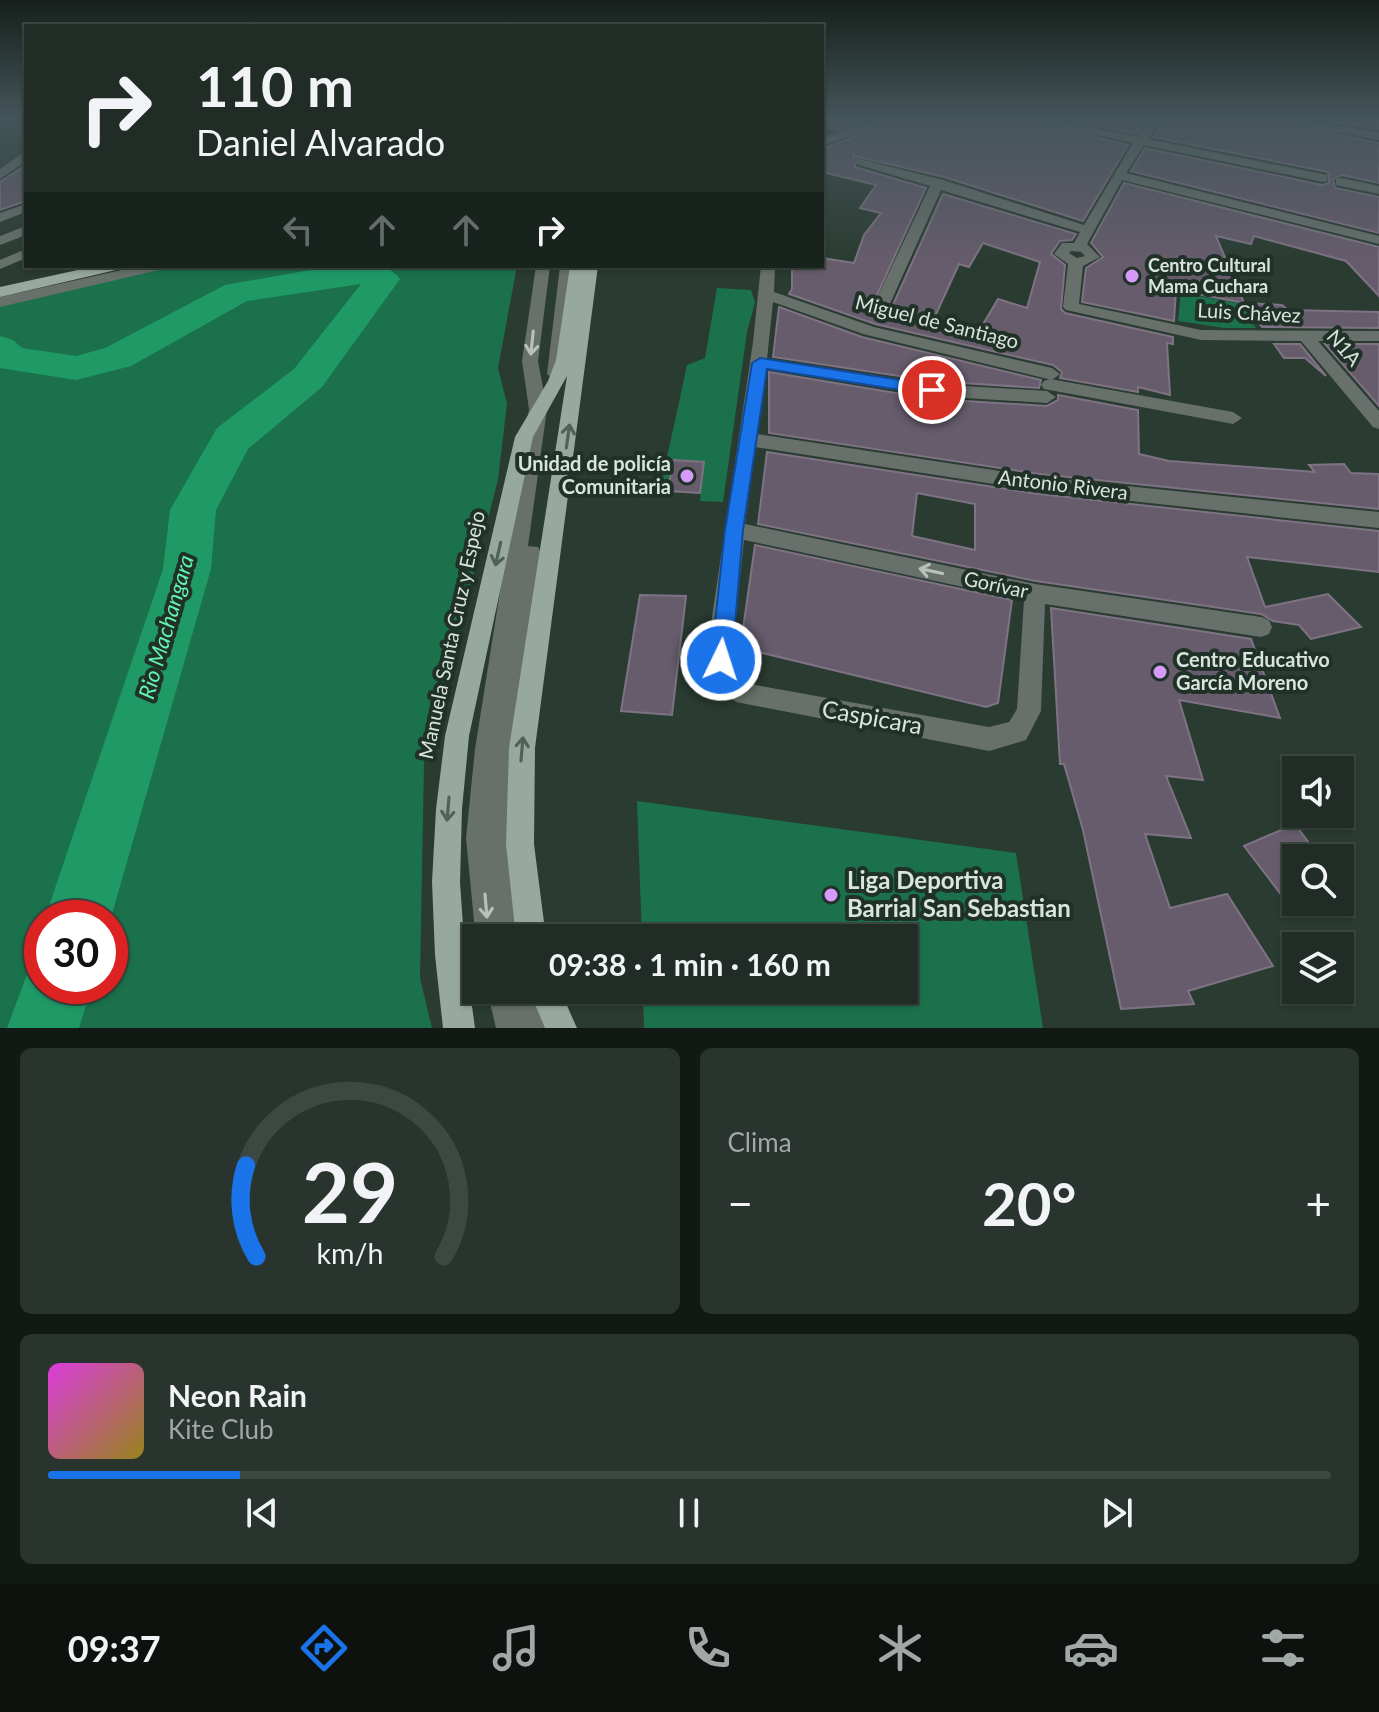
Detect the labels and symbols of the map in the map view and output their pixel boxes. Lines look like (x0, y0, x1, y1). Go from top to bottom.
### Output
place label: Centro Cultural Mama Cuchara (1148, 254, 1271, 297)
marker: Centro Cultural Mama Cuchara (1123, 267, 1141, 285)
street label: Miguel de Santiago (853, 289, 1021, 353)
street label: Luis Chávez (1197, 297, 1301, 327)
street label: N1A (1322, 324, 1367, 371)
one-way arrow (524, 330, 539, 355)
pin (898, 356, 966, 424)
one-way arrow (561, 424, 576, 449)
place label: Unidad de policía Comunitaria (518, 451, 671, 498)
street label: Antonio Rivera (997, 464, 1129, 504)
marker: Unidad de policía Comunitaria (678, 467, 696, 485)
street label: Manuela Santa Cruz y Espejo (413, 509, 489, 761)
one-way arrow (490, 540, 505, 566)
water label: Rio Machangara (132, 552, 199, 702)
one-way arrow (919, 563, 944, 578)
street label: Gorívar (962, 566, 1031, 603)
position arrow (679, 618, 763, 702)
place label: Centro Educativo García Moreno (1176, 647, 1330, 694)
marker: Centro Educativo García Moreno (1151, 663, 1169, 681)
street label: Caspicara (820, 693, 925, 740)
one-way arrow (515, 736, 530, 763)
one-way arrow (440, 795, 455, 822)
place label: Liga Deportiva Barrial San Sebastian (847, 865, 1071, 922)
marker: Liga Deportiva Barrial San Sebastian (822, 886, 840, 904)
one-way arrow (479, 892, 494, 919)
speed limit sign: 30 (24, 900, 128, 1004)

